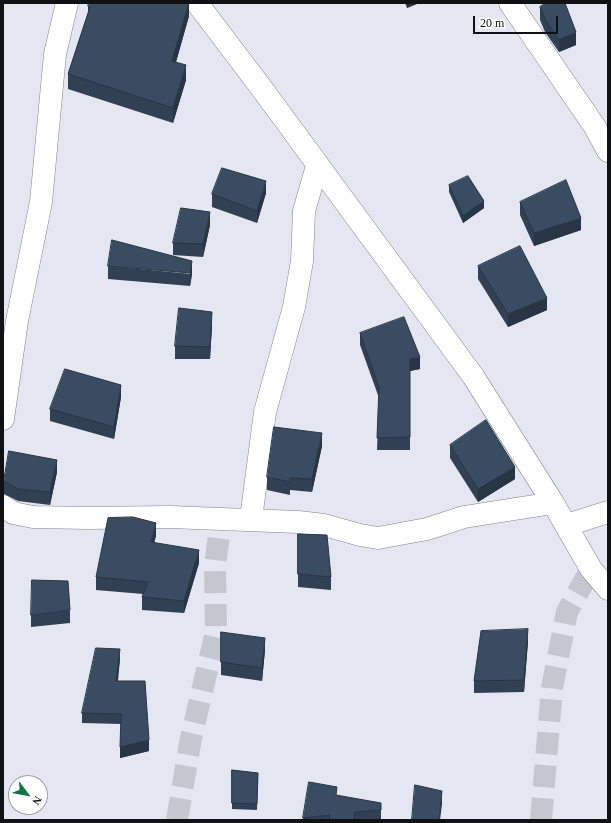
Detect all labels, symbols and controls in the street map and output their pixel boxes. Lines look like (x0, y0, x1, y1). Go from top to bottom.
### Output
scale bar (475, 8, 560, 34)
text: 20 m (480, 16, 504, 30)
north arrow (8, 775, 48, 815)
text: N (30, 794, 45, 807)

